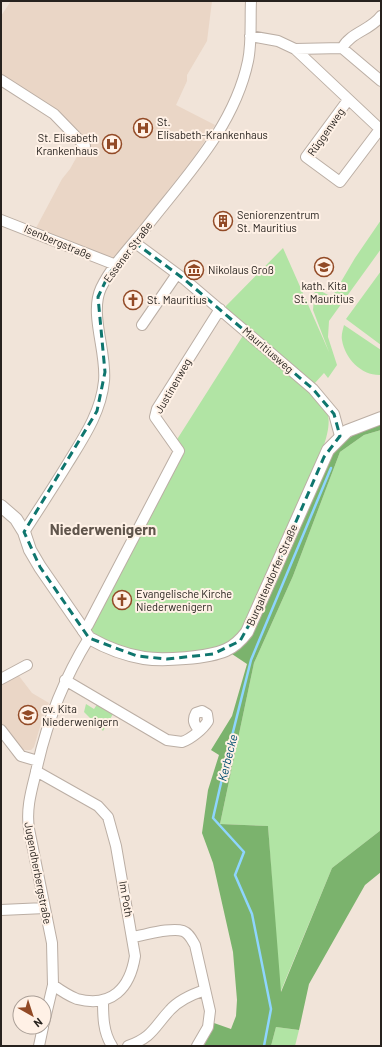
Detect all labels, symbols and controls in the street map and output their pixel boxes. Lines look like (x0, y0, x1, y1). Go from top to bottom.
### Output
street label: Rüggenweg (304, 105, 347, 158)
place label: St. Elisabeth-Krankenhaus (157, 115, 268, 141)
hospital icon: St. Elisabeth-Krankenhaus (132, 117, 154, 139)
place label: St. Elisabeth Krankenhaus (36, 131, 98, 157)
hospital icon: St. Elisabeth Krankenhaus (101, 133, 123, 155)
place label: Seniorenzentrum St. Mauritius (237, 208, 319, 234)
building icon: Seniorenzentrum St. Mauritius (212, 210, 234, 232)
street label: Essener Straße (100, 219, 155, 285)
street label: Isenbergstraße (22, 221, 94, 262)
school or university icon: kath. Kita St. Mauritius (313, 256, 335, 278)
museum icon: Nikolaus Groß (183, 259, 205, 281)
place label: Nikolaus Groß (208, 263, 274, 276)
place label: kath. Kita St. Mauritius (294, 279, 354, 305)
church icon: St. Mauritius (122, 289, 144, 311)
place label: St. Mauritius (147, 293, 207, 306)
street label: Mauritiusweg (240, 324, 297, 375)
street label: Justinenweg (152, 356, 194, 416)
district label: Niederwenigern (50, 520, 156, 538)
street label: Burgaltendorfer Straße (243, 522, 300, 628)
place label: Evangelische Kirche Niederwenigern (136, 587, 232, 613)
church icon: Evangelische Kirche Niederwenigern (111, 589, 133, 611)
place label: ev. Kita Niederwenigern (42, 702, 118, 728)
school or university icon: ev. Kita Niederwenigern (17, 704, 39, 726)
water label: Kerbecke (214, 733, 240, 783)
street label: Jugendherbergstraße (22, 821, 55, 925)
street label: Im Poth (117, 880, 136, 918)
north arrow (12, 995, 52, 1035)
text: N (32, 1016, 46, 1031)

